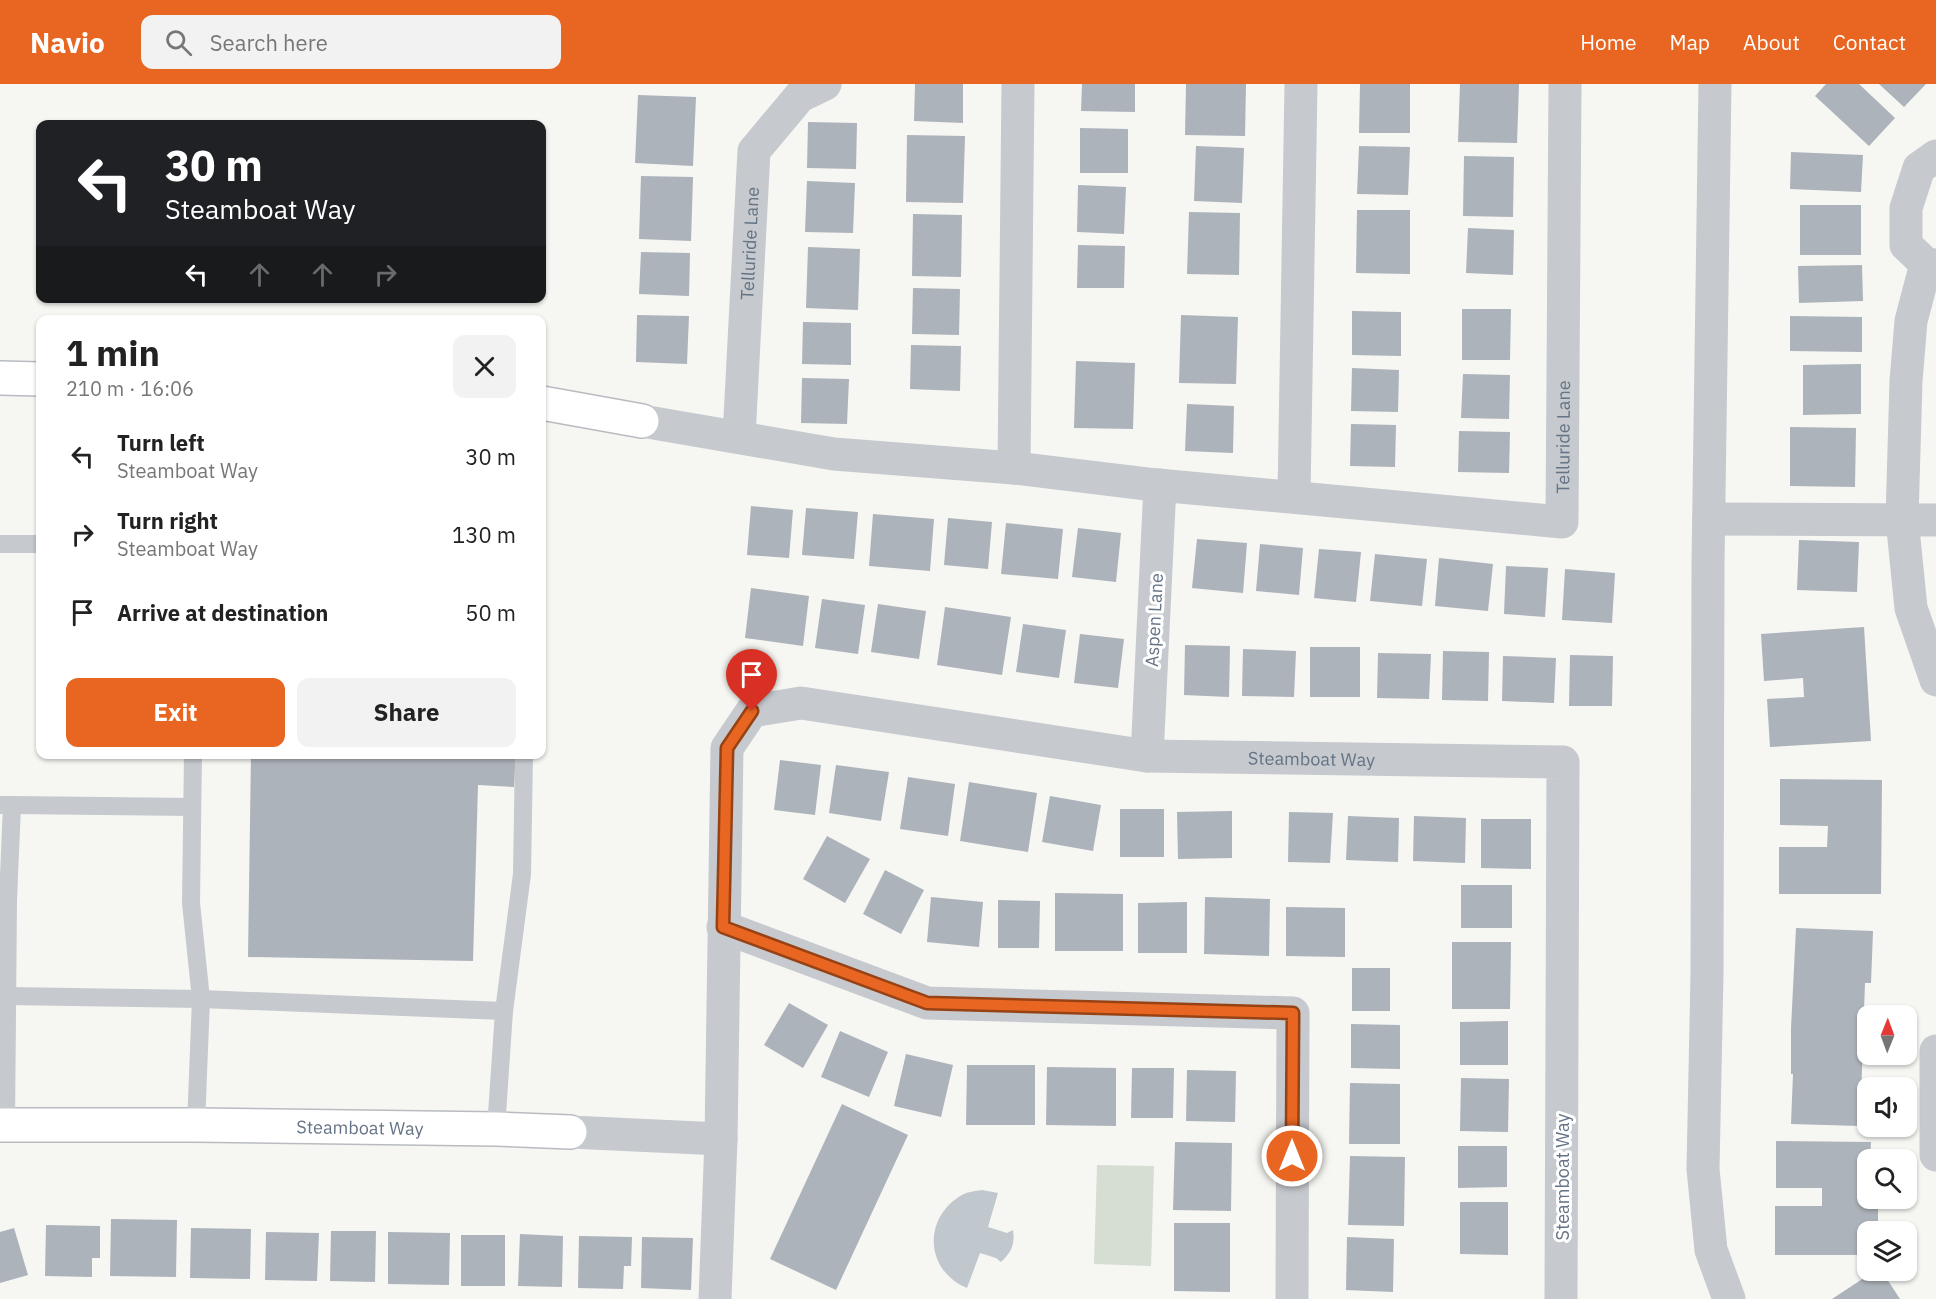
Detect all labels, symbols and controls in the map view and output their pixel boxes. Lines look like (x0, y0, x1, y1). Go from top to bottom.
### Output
search box (141, 15, 561, 69)
text: Navio (30, 24, 105, 61)
icon: search (162, 26, 195, 59)
text: Search here (210, 28, 328, 57)
text: Home (1580, 28, 1637, 56)
text: Map (1670, 28, 1710, 56)
text: About (1743, 28, 1800, 56)
text: Contact (1833, 28, 1906, 56)
text: 30 m (165, 138, 263, 193)
icon: left (66, 144, 144, 222)
street label: Telluride Lane (735, 186, 764, 301)
text: Steamboat Way (165, 191, 355, 226)
icon: left (180, 258, 213, 291)
icon: ahead (243, 258, 276, 291)
icon: ahead (306, 258, 339, 291)
icon: right (369, 258, 402, 291)
text: 1 min (66, 329, 160, 376)
button: close (453, 335, 516, 398)
text: 210 m · 16:06 (66, 375, 194, 402)
street label: Telluride Lane (1551, 380, 1574, 494)
text: Turn left (117, 428, 205, 457)
icon: left (66, 440, 99, 473)
text: 30 m (465, 442, 516, 471)
text: Steamboat Way (117, 457, 258, 484)
text: Turn right (117, 506, 218, 535)
icon: right (66, 518, 99, 551)
text: 130 m (452, 520, 516, 549)
text: Steamboat Way (117, 535, 258, 562)
street label: Aspen Lane (1140, 572, 1168, 667)
icon: arrive (66, 596, 99, 629)
text: Arrive at destination (117, 598, 328, 627)
text: 50 m (465, 598, 516, 627)
pin (726, 649, 777, 711)
icon: arrive (735, 658, 768, 691)
button: Exit (66, 678, 285, 747)
button: Share (297, 678, 516, 747)
street label: Steamboat Way (1248, 746, 1375, 771)
north arrow (1857, 1005, 1917, 1065)
map controls (1857, 1005, 1917, 1281)
button: sound (1857, 1077, 1917, 1137)
street label: Steamboat Way (1551, 1114, 1574, 1240)
street label: Steamboat Way (296, 1115, 424, 1140)
position arrow (1260, 1124, 1324, 1188)
button: search (1857, 1149, 1917, 1209)
button: layers (1857, 1221, 1917, 1281)

